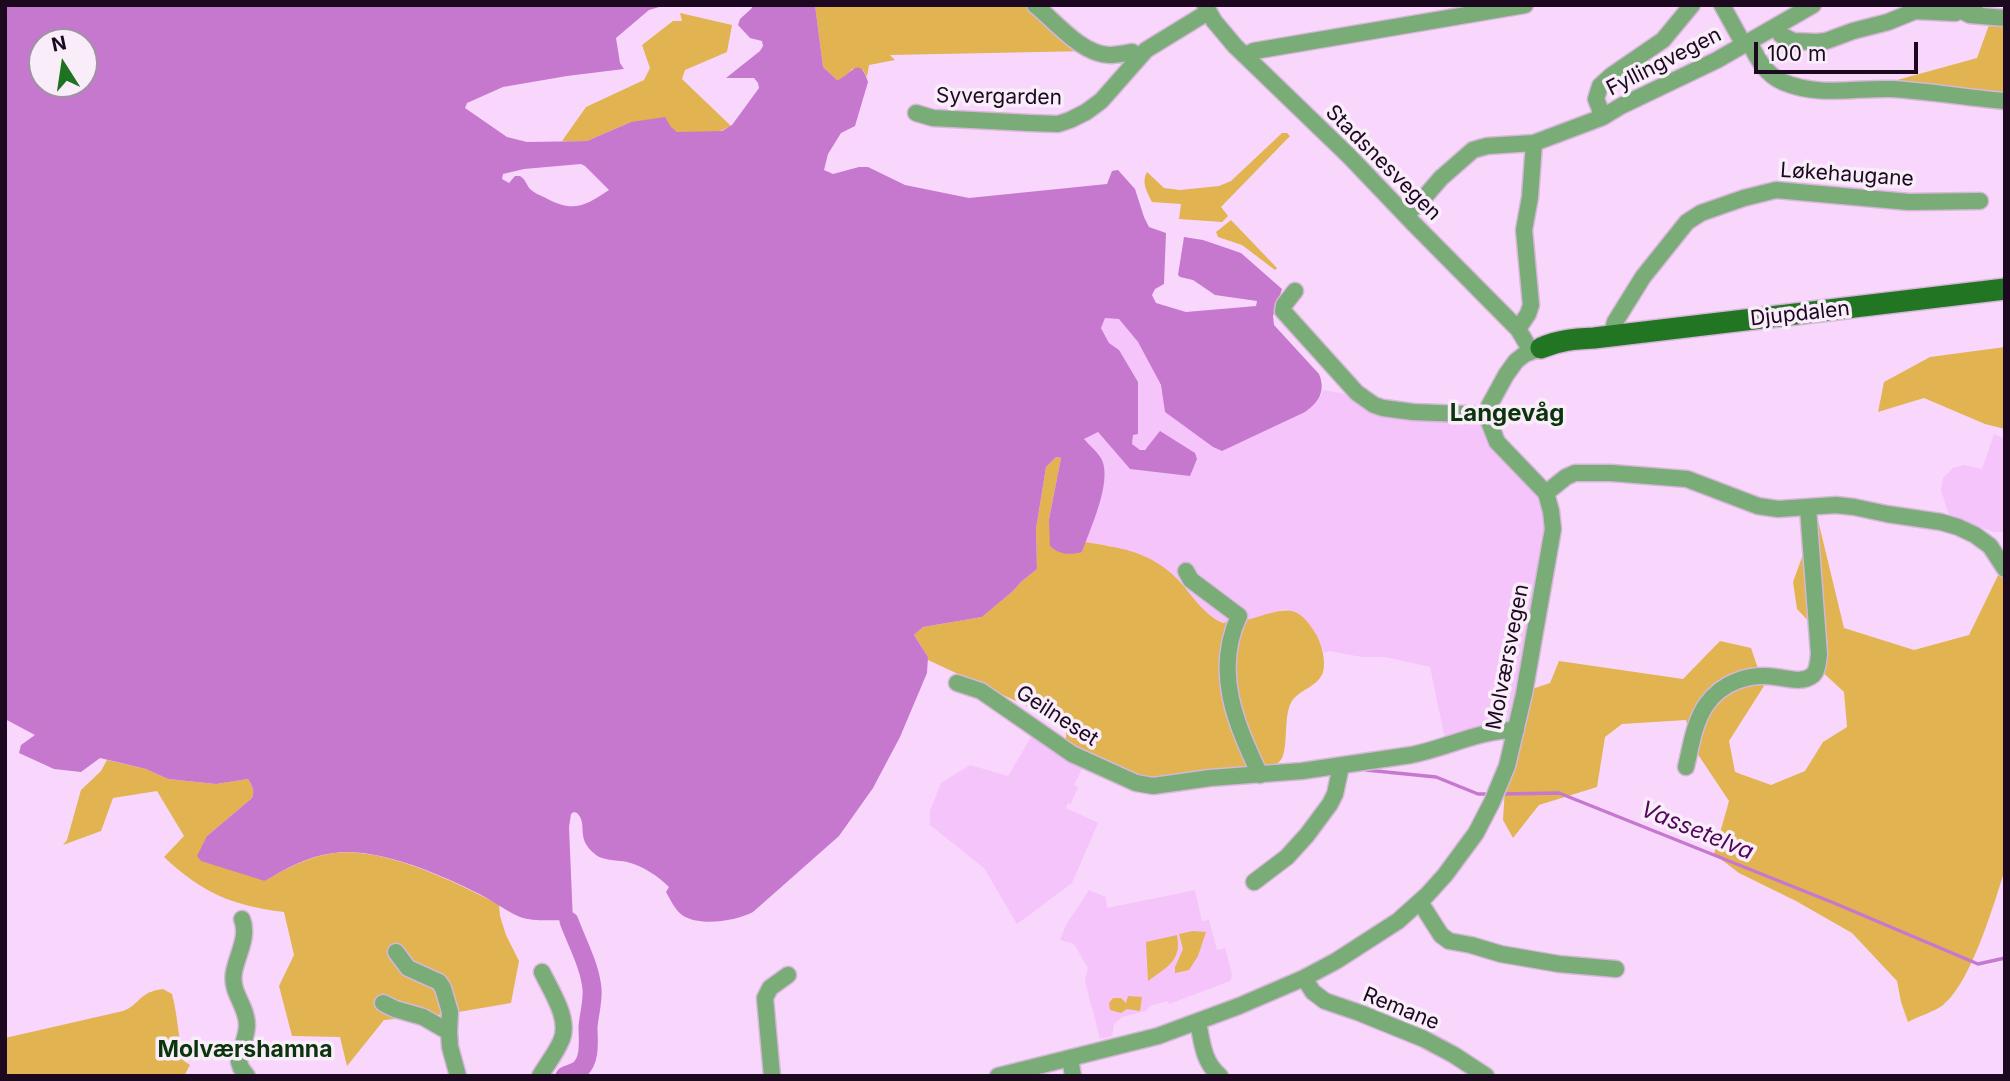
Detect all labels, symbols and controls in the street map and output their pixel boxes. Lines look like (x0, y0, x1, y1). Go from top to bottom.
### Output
street label: Fyllingvegen (1602, 22, 1726, 102)
north arrow (28, 28, 98, 98)
scale bar (1758, 28, 1923, 72)
text: N (49, 31, 68, 57)
text: 100 m (1767, 41, 1826, 66)
street label: Syvergarden (936, 83, 1062, 111)
street label: Stadsnesvegen (1320, 100, 1446, 226)
street label: Løkehaugane (1779, 158, 1915, 192)
street label: Djupdalen (1749, 296, 1851, 332)
district label: Langevåg (1450, 400, 1564, 428)
street label: Molværsvegen (1482, 582, 1534, 732)
street label: Geilneset (1011, 680, 1103, 752)
water label: Vassetelva (1637, 796, 1757, 866)
street label: Remane (1359, 982, 1443, 1036)
district label: Molværshamna (157, 1036, 333, 1064)

